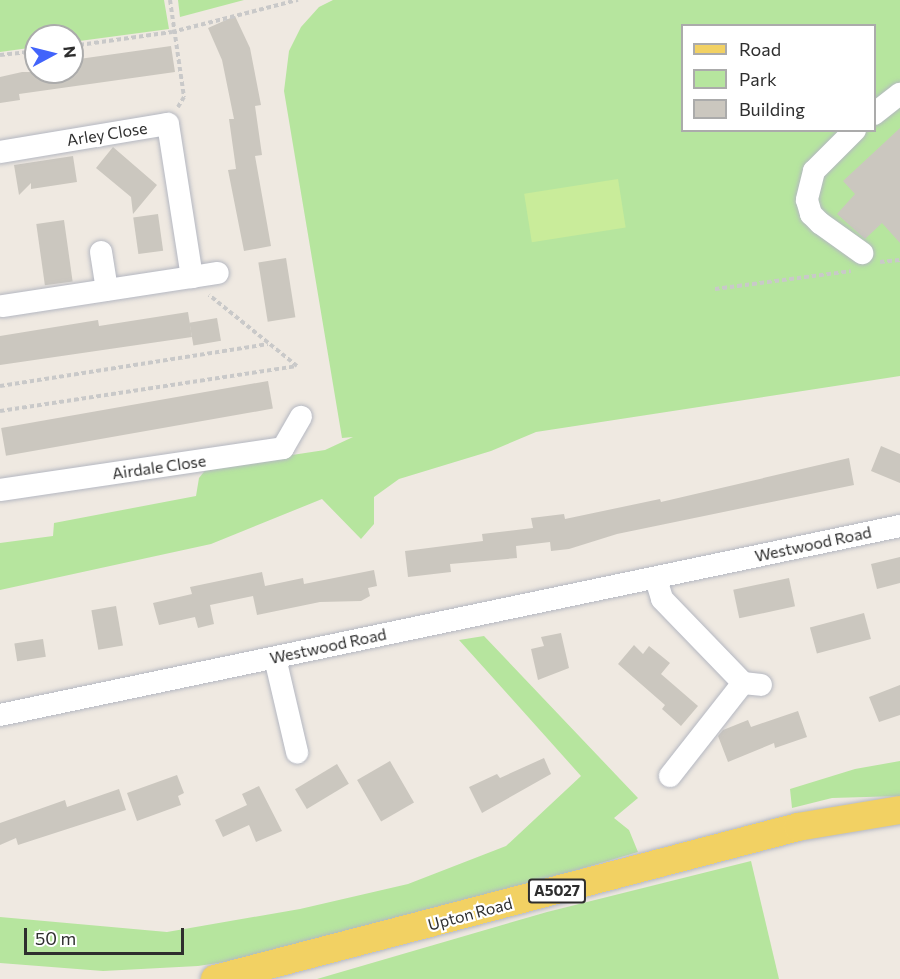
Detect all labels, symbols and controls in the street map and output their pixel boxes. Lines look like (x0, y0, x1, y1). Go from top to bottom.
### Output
north arrow (24, 24, 84, 84)
legend (681, 24, 876, 132)
text: Road (739, 38, 781, 60)
text: N (60, 45, 81, 59)
text: Park (739, 68, 777, 90)
text: Building (739, 98, 805, 120)
street label: Arley Close (65, 118, 149, 150)
street label: Airdale Close (111, 451, 207, 483)
street label: Westwood Road (753, 522, 873, 566)
street label: Westwood Road (268, 624, 388, 668)
road number: A5027 (527, 879, 587, 903)
street label: Upton Road (426, 894, 514, 934)
scale bar (27, 916, 188, 954)
text: 50 m (35, 927, 76, 949)

